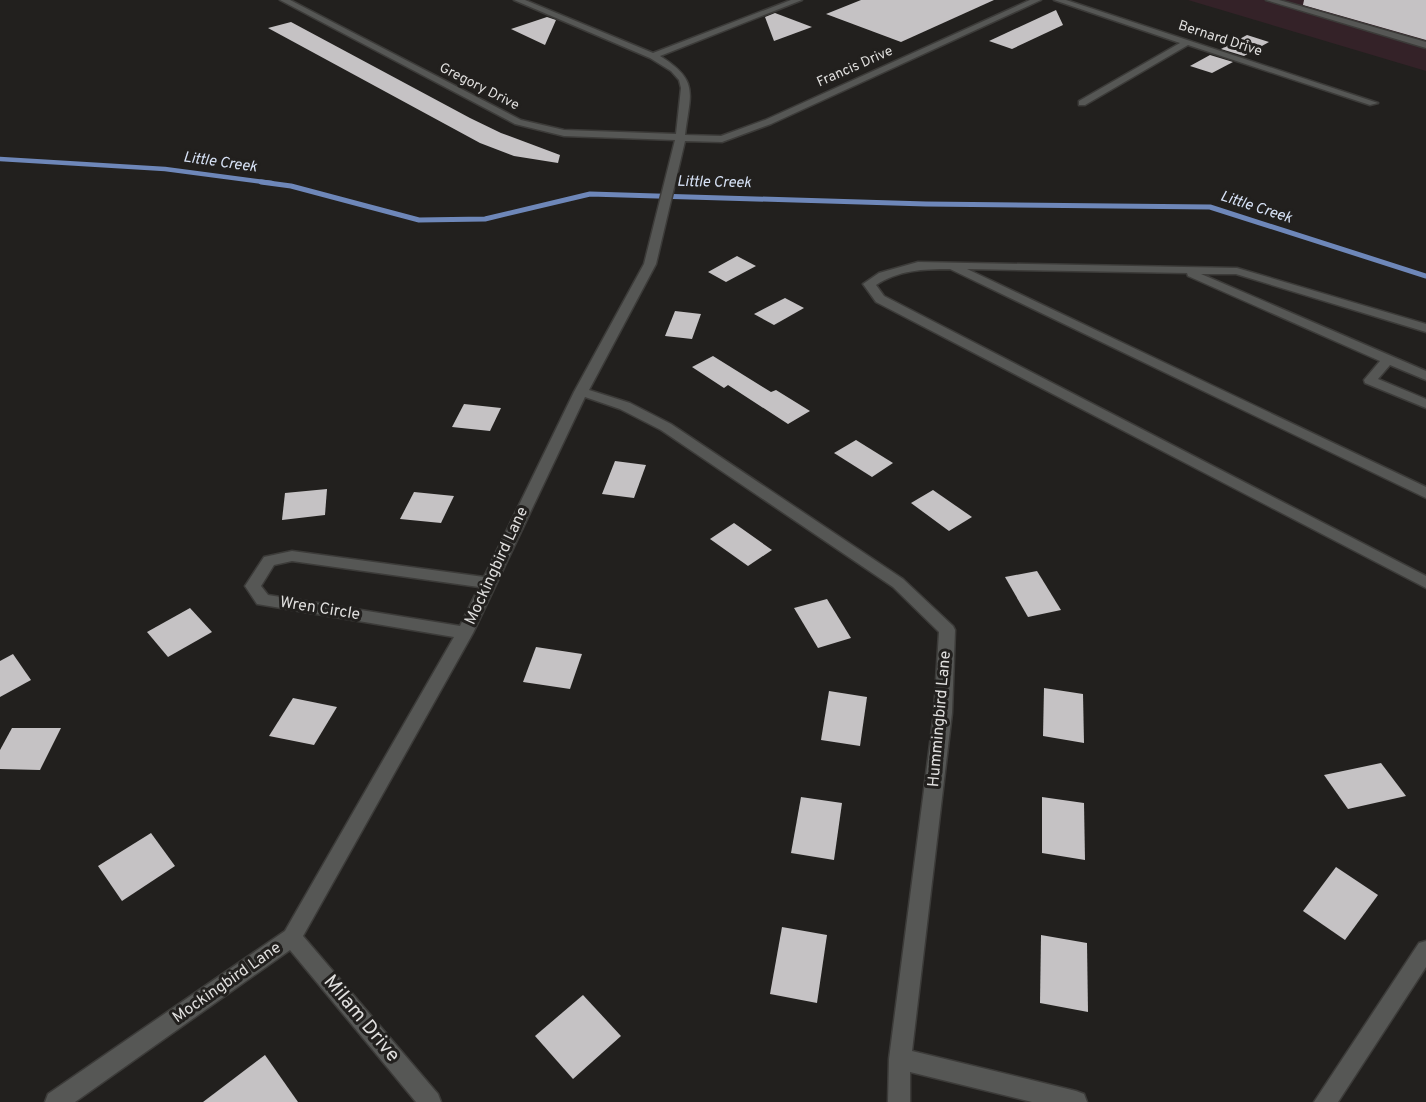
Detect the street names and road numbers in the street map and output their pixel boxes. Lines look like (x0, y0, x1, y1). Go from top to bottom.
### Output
street label: Bernard Drive (1176, 17, 1264, 61)
street label: Francis Drive (814, 43, 896, 91)
street label: Gregory Drive (436, 60, 522, 114)
street label: Mockingbird Lane (461, 504, 533, 628)
street label: Wren Circle (278, 593, 362, 625)
street label: Hummingbird Lane (924, 650, 956, 788)
street label: Mockingbird Lane (169, 938, 285, 1028)
street label: Milam Drive (317, 970, 405, 1068)

